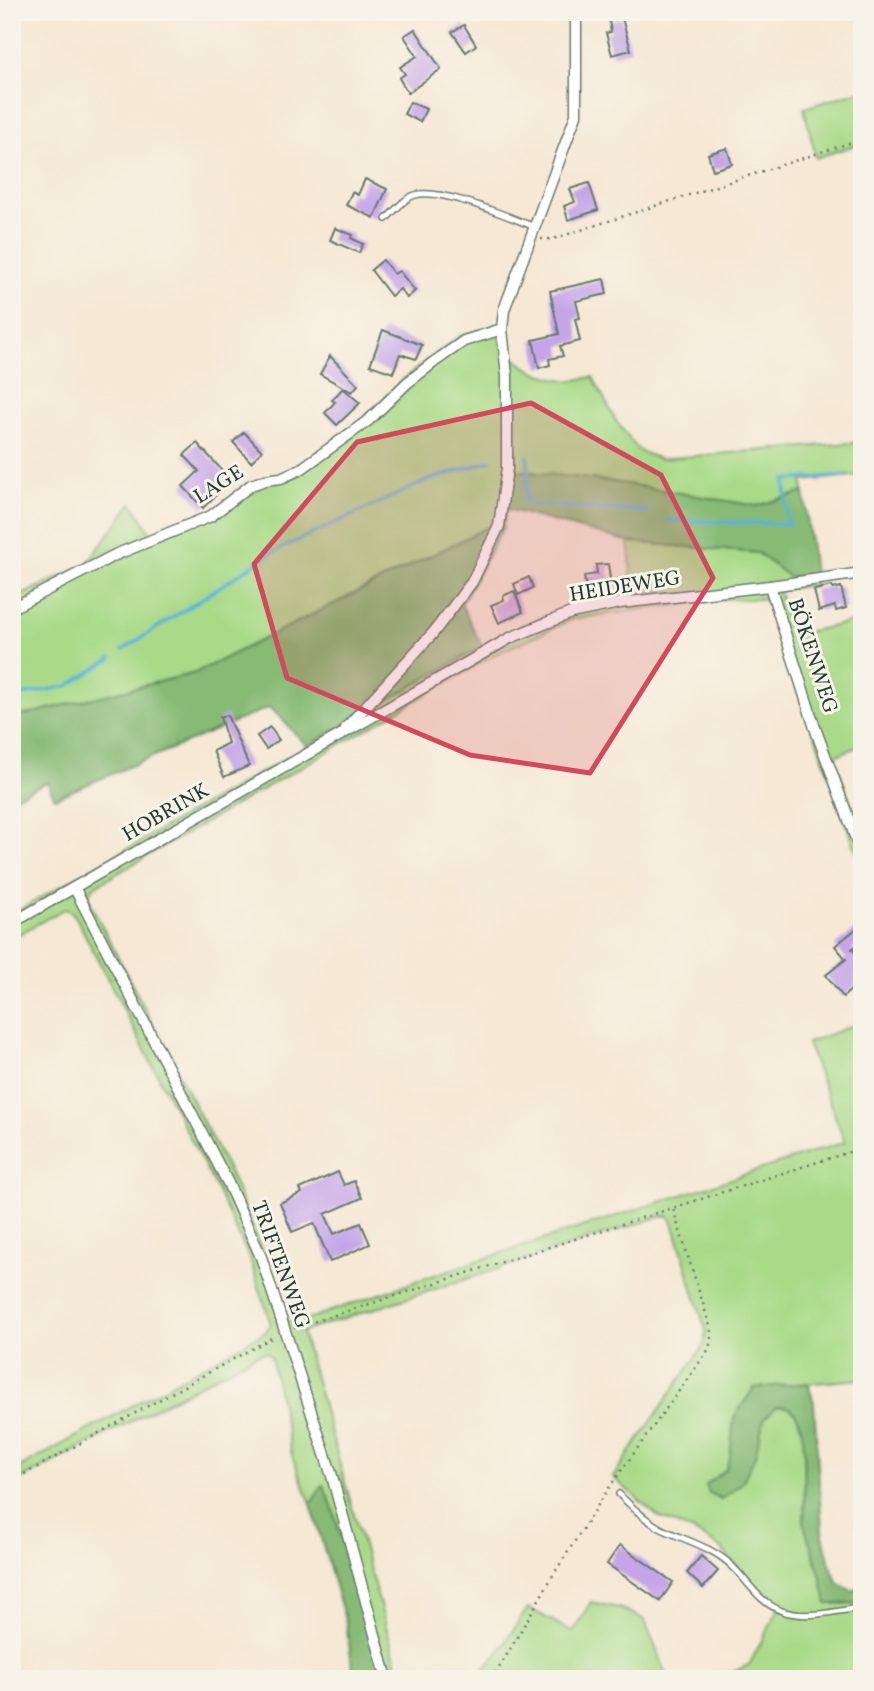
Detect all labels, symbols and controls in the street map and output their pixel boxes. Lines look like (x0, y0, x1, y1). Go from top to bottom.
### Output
street label: LAGE (188, 458, 250, 512)
street label: HEIDEWEG (567, 564, 683, 610)
street label: BÖKENWEG (780, 594, 844, 718)
street label: HOBRINK (117, 776, 215, 850)
street label: TRIFTENWEG (243, 1197, 317, 1333)

